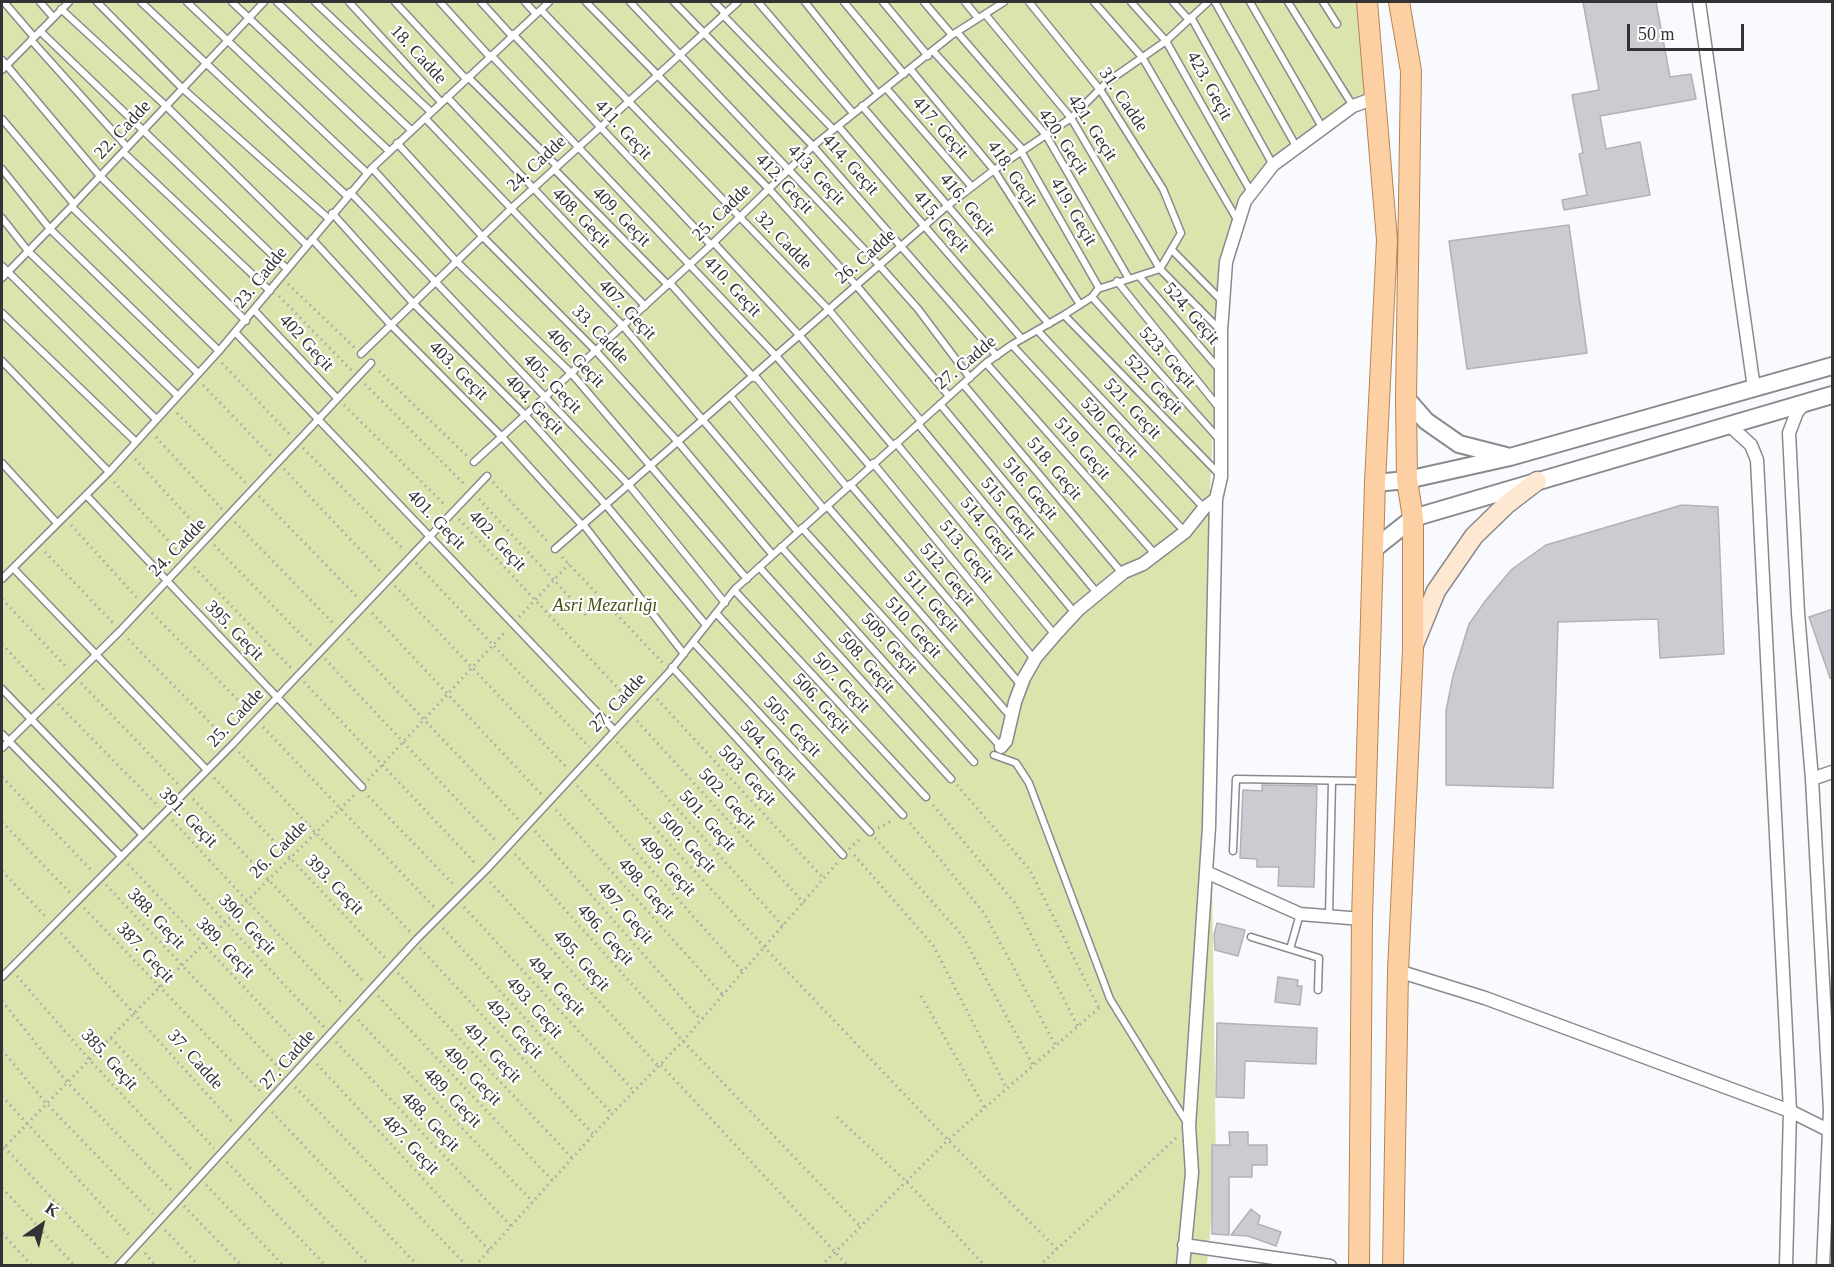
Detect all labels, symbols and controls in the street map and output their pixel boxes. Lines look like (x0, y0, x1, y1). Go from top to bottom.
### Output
scale bar (1630, 12, 1747, 50)
street label: 18. Cadde (385, 21, 451, 89)
text: 50 m (1638, 24, 1675, 44)
street label: 423. Geçit (1181, 48, 1237, 124)
street label: 31. Cadde (1094, 64, 1152, 136)
street label: 421. Geçit (1063, 91, 1121, 165)
street label: 417. Geçit (907, 93, 973, 163)
street label: 411. Geçit (590, 95, 656, 165)
street label: 22. Cadde (90, 96, 156, 164)
street label: 420. Geçit (1033, 105, 1093, 179)
street label: 414. Geçit (817, 130, 883, 200)
street label: 24. Cadde (503, 131, 571, 197)
street label: 418. Geçit (982, 137, 1042, 211)
street label: 413. Geçit (783, 140, 849, 210)
street label: 412. Geçit (751, 149, 817, 219)
street label: 416. Geçit (935, 169, 999, 241)
street label: 419. Geçit (1045, 174, 1101, 250)
street label: 25. Cadde (688, 180, 756, 246)
street label: 409. Geçit (587, 183, 655, 251)
street label: 408. Geçit (547, 184, 615, 252)
street label: 415. Geçit (908, 187, 974, 257)
street label: 32. Cadde (750, 207, 816, 275)
street label: 26. Cadde (831, 225, 901, 289)
street label: 23. Cadde (230, 243, 292, 313)
street label: 410. Geçit (699, 252, 765, 322)
street label: 407. Geçit (594, 275, 660, 345)
street label: 524. Geçit (1158, 279, 1224, 349)
street label: 33. Cadde (567, 301, 633, 369)
street label: 402 Geçit (274, 310, 338, 376)
street label: 523. Geçit (1134, 323, 1200, 393)
street label: 406. Geçit (541, 324, 609, 392)
street label: 27. Cadde (931, 331, 1001, 395)
street label: 403. Geçit (424, 337, 492, 405)
street label: 405. Geçit (518, 350, 586, 418)
street label: 522. Geçit (1119, 351, 1187, 419)
street label: 404. Geçit (500, 371, 568, 439)
street label: 521. Geçit (1099, 374, 1165, 444)
street label: 520. Geçit (1076, 393, 1142, 463)
street label: 519. Geçit (1049, 414, 1115, 484)
street label: 518. Geçit (1022, 433, 1086, 505)
street label: 516. Geçit (998, 453, 1062, 525)
street label: 515. Geçit (976, 473, 1040, 545)
street label: 401. Geçit (402, 486, 470, 554)
street label: 514. Geçit (955, 493, 1019, 565)
street label: 402. Geçit (464, 506, 530, 576)
street label: 24. Cadde (145, 514, 211, 582)
street label: 513. Geçit (934, 516, 998, 588)
street label: 512. Geçit (915, 539, 979, 611)
street label: 511. Geçit (898, 567, 964, 637)
street label: 510. Geçit (880, 593, 946, 663)
park label: Asri Mezarlığı (553, 595, 657, 617)
street label: 395. Geçit (200, 597, 268, 665)
street label: 509. Geçit (856, 609, 922, 679)
street label: 508. Geçit (833, 628, 899, 698)
street label: 507. Geçit (808, 648, 874, 718)
street label: 27. Cadde (585, 669, 651, 737)
street label: 506. Geçit (788, 669, 854, 739)
street label: 25. Cadde (203, 684, 269, 752)
street label: 505. Geçit (759, 692, 825, 762)
street label: 504. Geçit (735, 716, 801, 786)
street label: 503. Geçit (714, 741, 780, 811)
street label: 502. Geçit (694, 764, 760, 834)
street label: 391. Geçit (154, 784, 222, 852)
street label: 501. Geçit (674, 786, 740, 856)
street label: 500. Geçit (654, 808, 720, 878)
street label: 26. Cadde (246, 817, 312, 883)
street label: 499. Geçit (634, 831, 700, 901)
street label: 393. Geçit (300, 851, 368, 919)
street label: 498. Geçit (613, 854, 679, 924)
street label: 497. Geçit (592, 878, 658, 948)
street label: 388. Geçit (123, 884, 189, 954)
street label: 390. Geçit (214, 890, 280, 960)
street label: 496. Geçit (572, 900, 638, 970)
street label: 389. Geçit (191, 914, 259, 982)
street label: 387. Geçit (112, 918, 178, 988)
street label: 495. Geçit (548, 926, 614, 996)
street label: 494. Geçit (523, 951, 589, 1021)
street label: 493. Geçit (501, 973, 567, 1043)
street label: 492. Geçit (481, 994, 547, 1064)
street label: 491. Geçit (459, 1018, 525, 1088)
street label: 385. Geçit (76, 1025, 142, 1095)
street label: 37. Cadde (163, 1026, 227, 1094)
street label: 27. Cadde (256, 1026, 320, 1094)
street label: 490. Geçit (438, 1042, 506, 1110)
street label: 489. Geçit (418, 1064, 486, 1132)
street label: 488. Geçit (396, 1088, 464, 1156)
street label: 487. Geçit (377, 1110, 443, 1180)
north arrow (12, 1195, 72, 1255)
text: K (42, 1199, 62, 1220)

